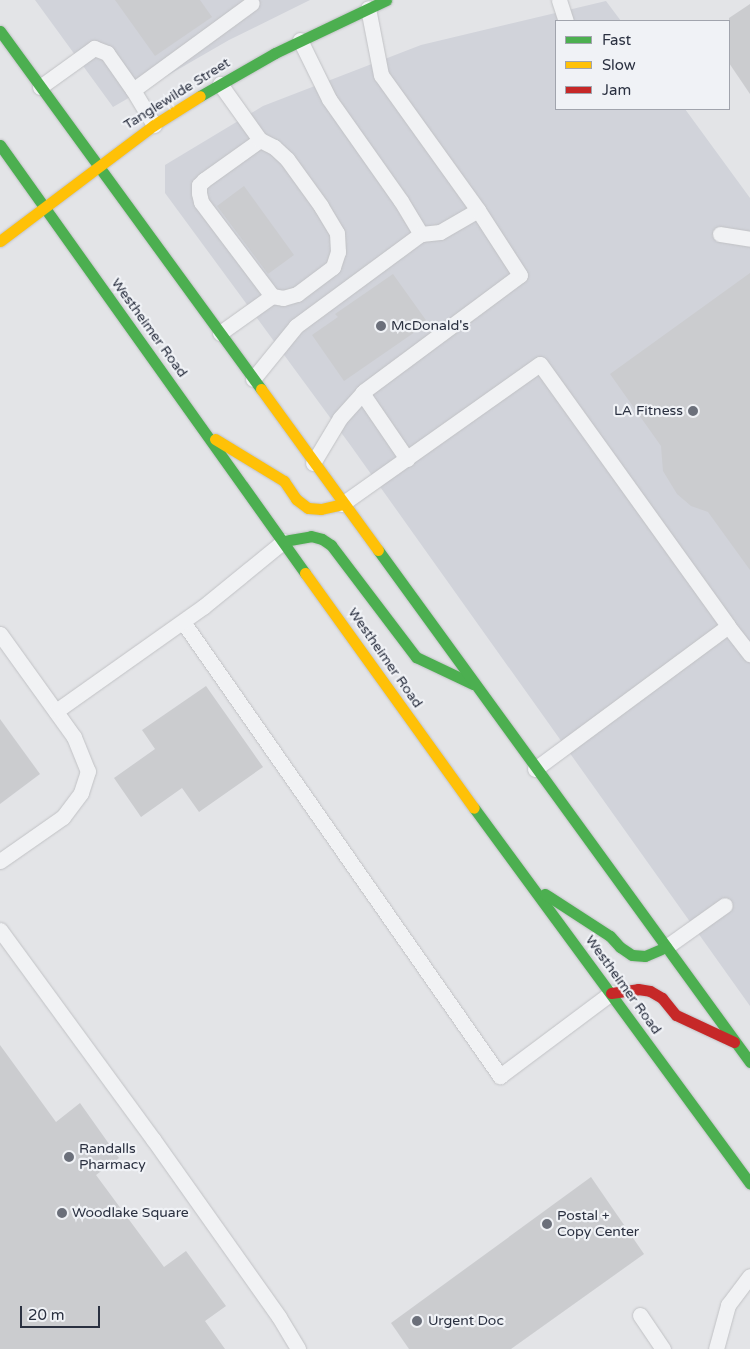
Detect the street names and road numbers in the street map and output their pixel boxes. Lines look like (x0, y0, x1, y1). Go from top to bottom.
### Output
street label: Tanglewilde Street (121, 54, 233, 134)
street label: Westheimer Road (107, 275, 191, 381)
street label: Westheimer Road (344, 605, 426, 711)
street label: Westheimer Road (581, 932, 665, 1038)

